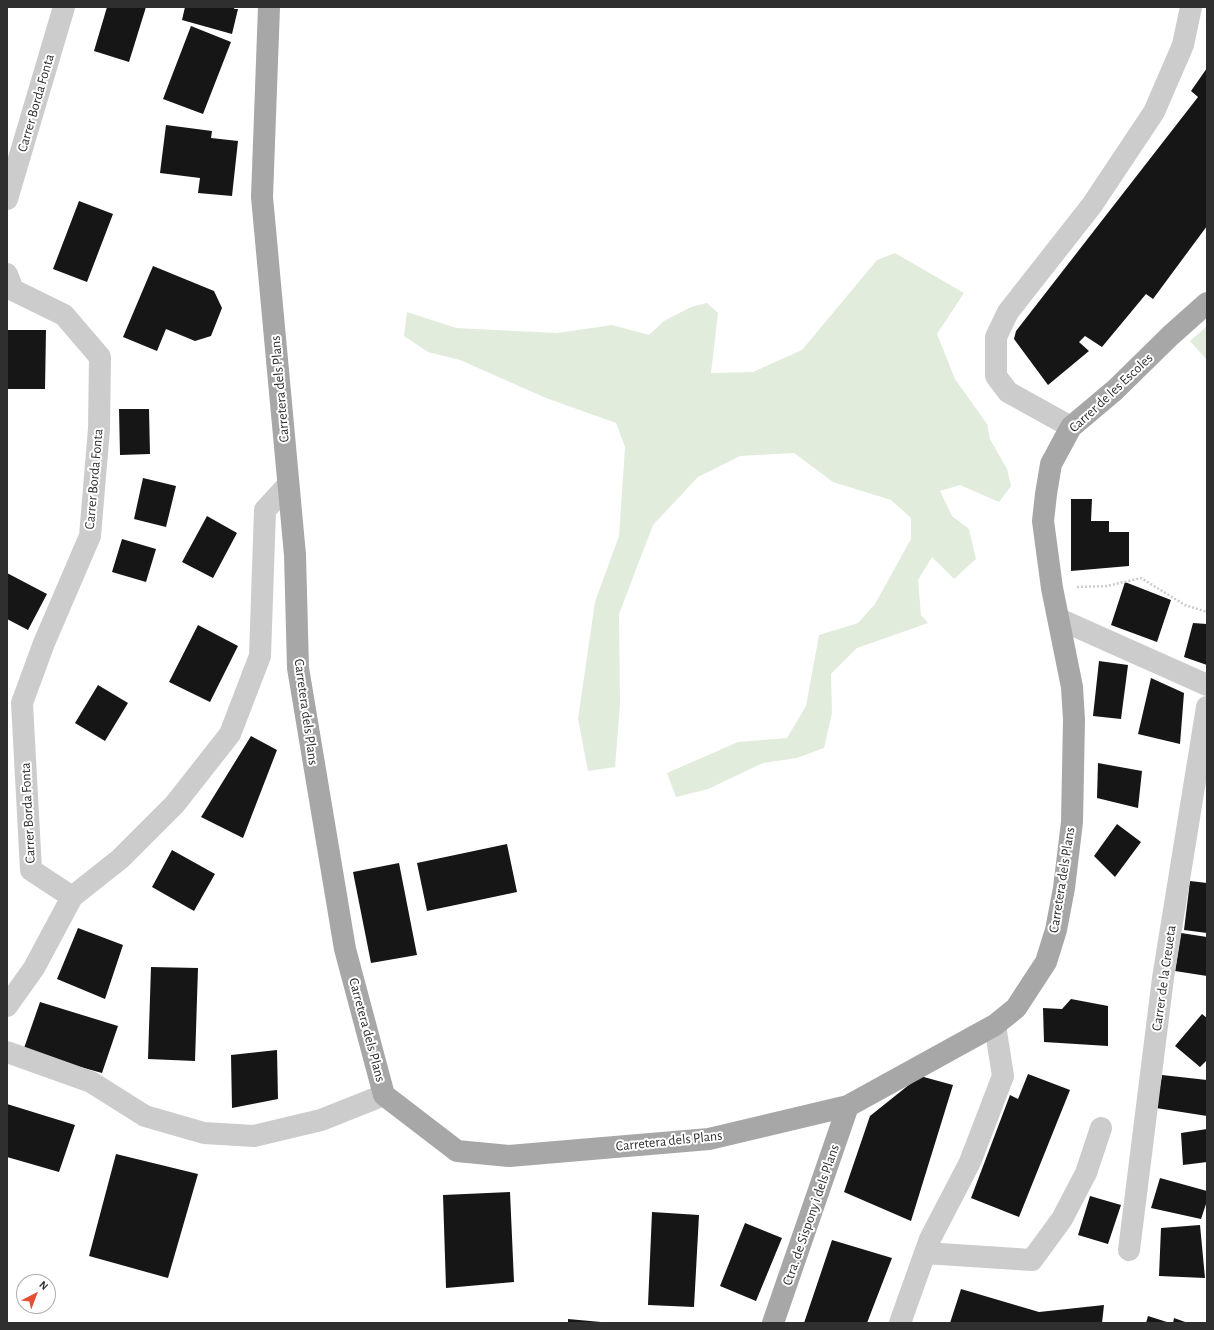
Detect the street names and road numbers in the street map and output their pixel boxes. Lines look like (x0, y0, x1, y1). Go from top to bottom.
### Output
street label: Carrer Borda Fonta (14, 52, 58, 154)
street label: Carretera dels Plans (267, 335, 293, 443)
street label: Carrer de les Escoles (1066, 350, 1156, 436)
street label: Carrer Borda Fonta (81, 428, 107, 530)
street label: Carretera dels Plans (290, 658, 322, 766)
street label: Carrer Borda Fonta (17, 762, 39, 864)
street label: Carretera dels Plans (1045, 826, 1079, 934)
street label: Carrer de la Creueta (1148, 924, 1180, 1032)
street label: Carretera dels Plans (345, 976, 389, 1084)
street label: Carretera dels Plans (615, 1127, 723, 1155)
street label: Ctra. de Sispony i dels Plans (779, 1142, 843, 1288)

